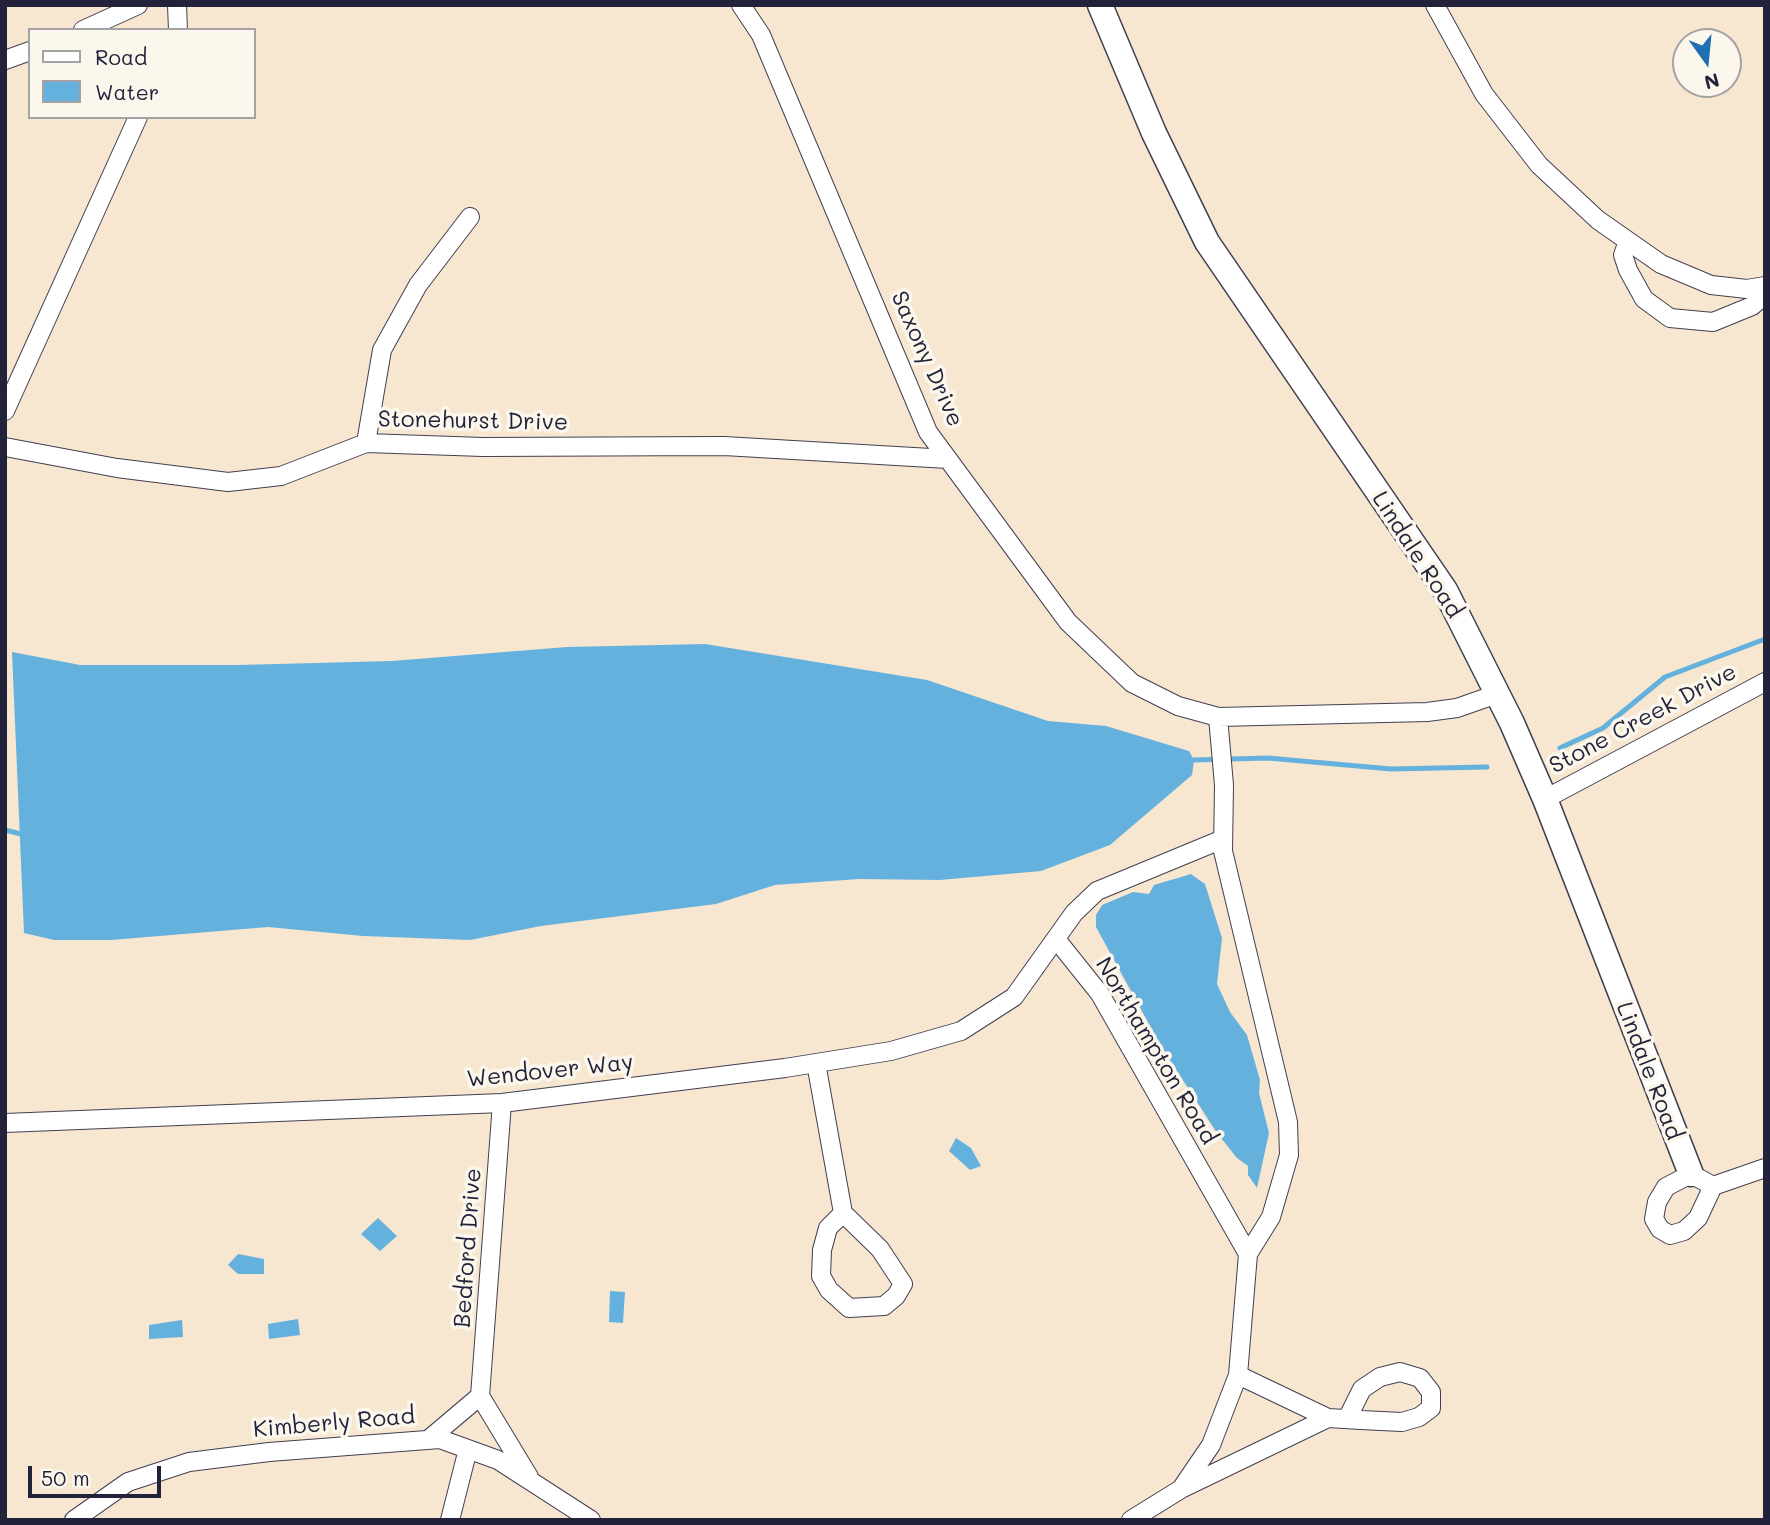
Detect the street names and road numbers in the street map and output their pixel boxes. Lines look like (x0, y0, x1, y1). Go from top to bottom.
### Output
street label: Saxony Drive (885, 287, 969, 431)
street label: Stonehurst Drive (378, 406, 568, 436)
street label: Lindale Road (1366, 486, 1468, 624)
street label: Stone Creek Drive (1545, 658, 1741, 780)
street label: Northampton Road (1089, 952, 1223, 1150)
street label: Lindale Road (1610, 998, 1688, 1144)
street label: Wendover Way (465, 1049, 635, 1093)
street label: Bedford Drive (449, 1167, 487, 1329)
street label: Kimberly Road (252, 1402, 416, 1444)

